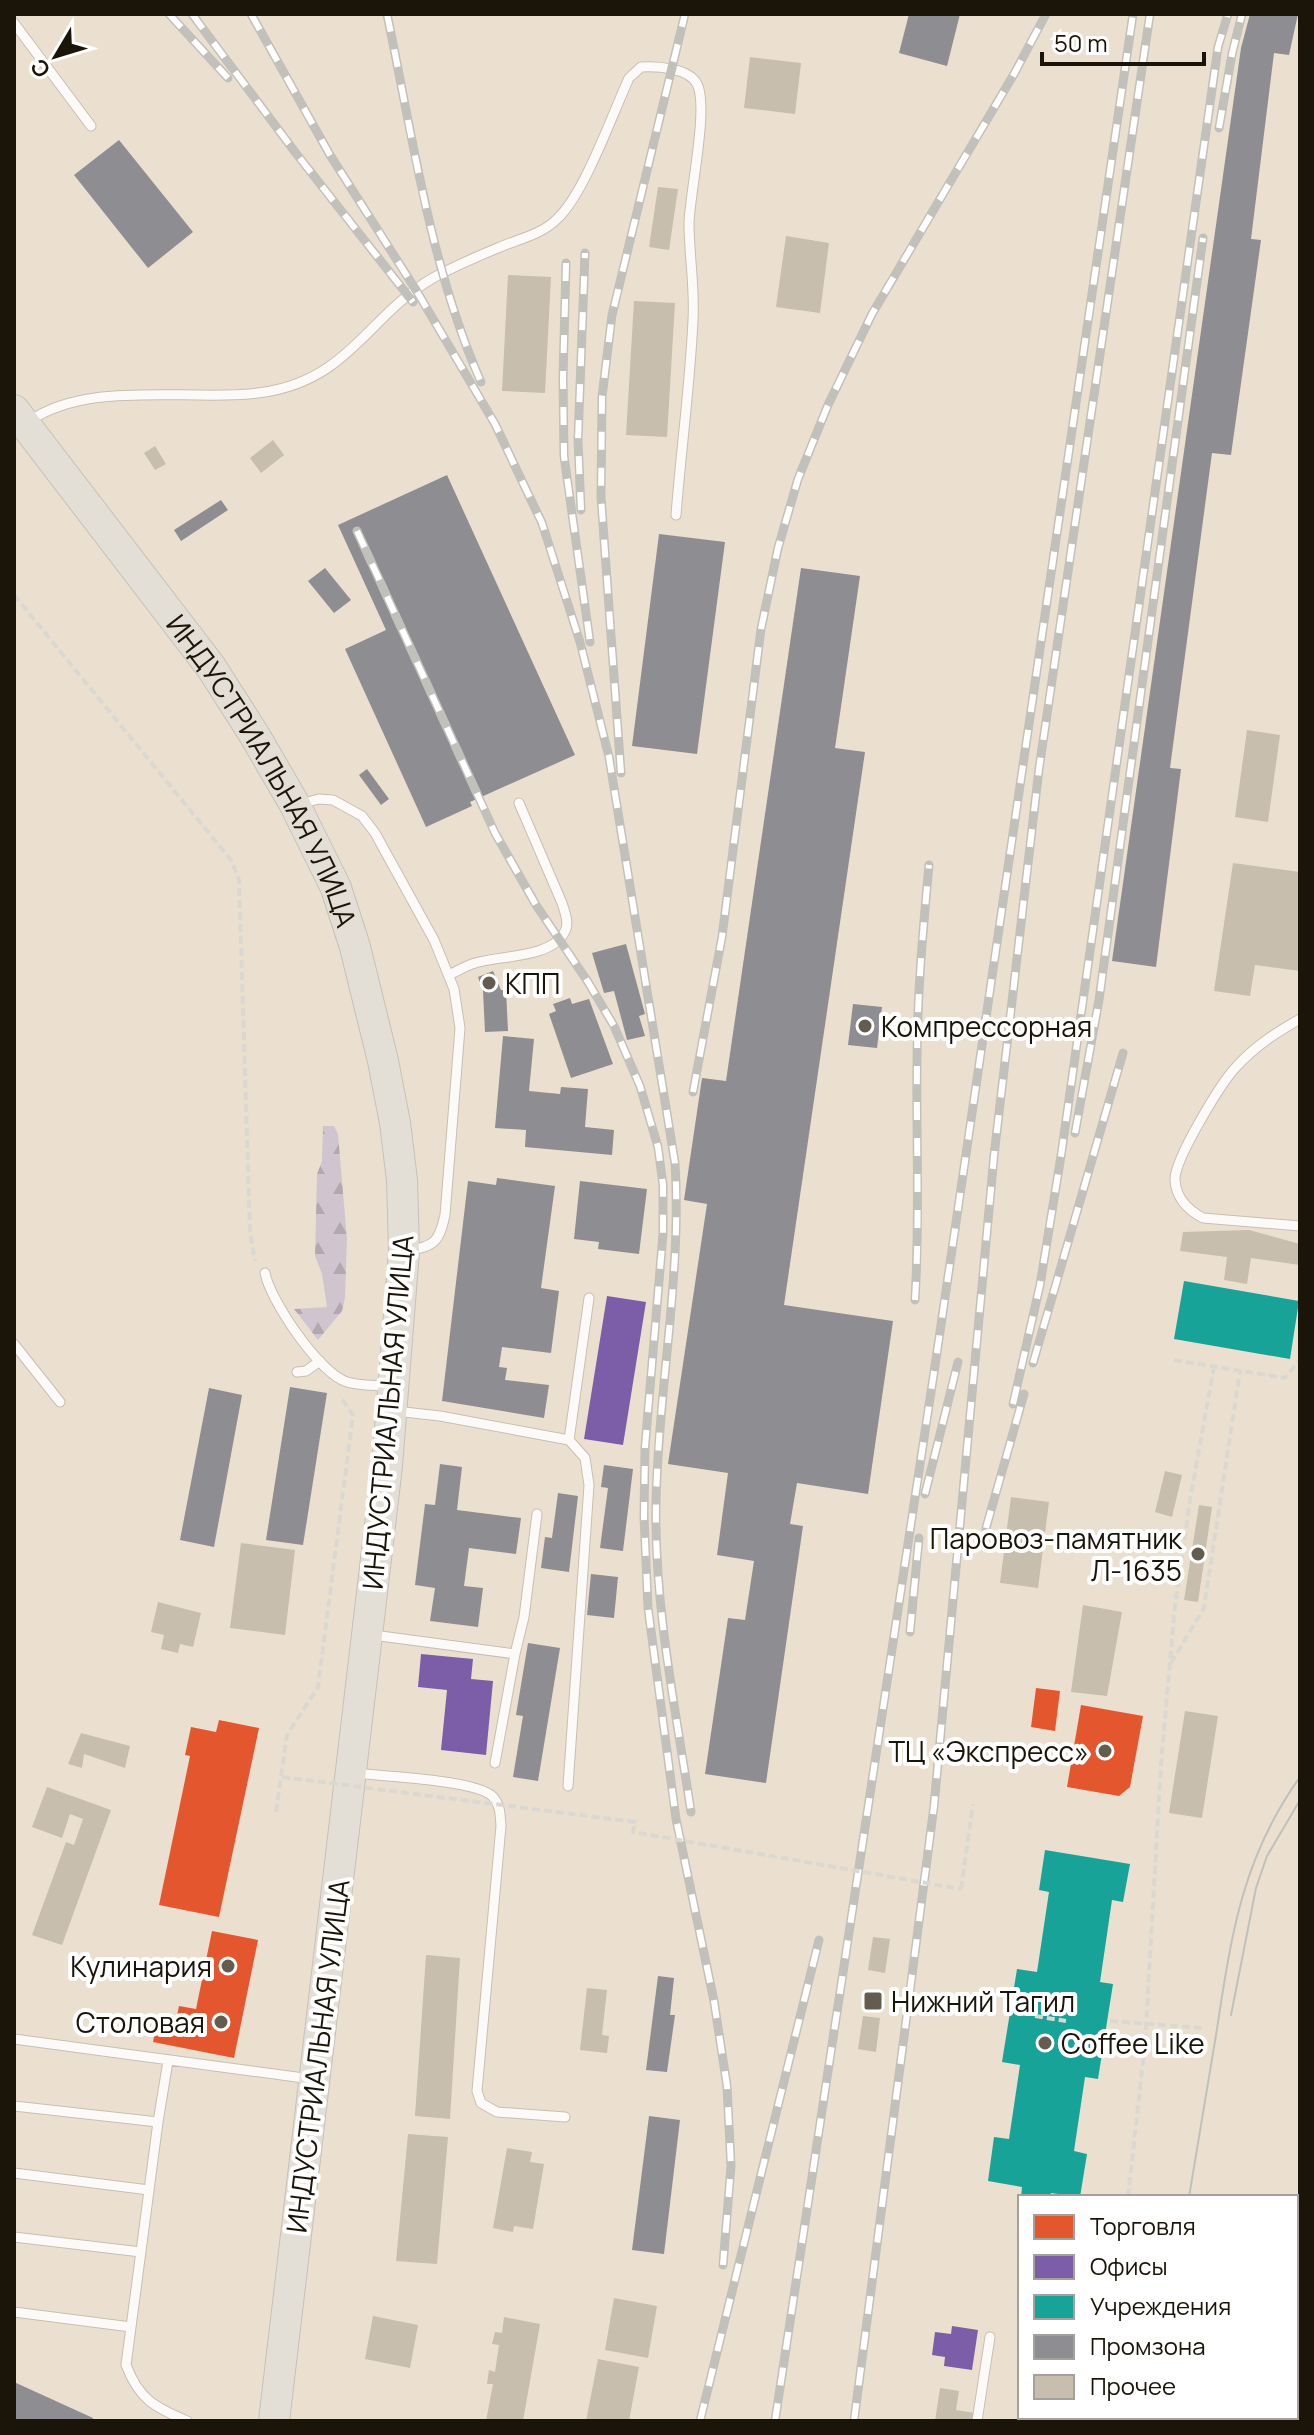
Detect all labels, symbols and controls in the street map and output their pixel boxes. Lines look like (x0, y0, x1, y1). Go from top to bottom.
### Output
north arrow (16, 16, 96, 96)
scale bar (1042, 16, 1204, 66)
text: 50 m (1054, 26, 1108, 59)
text: С (23, 53, 57, 84)
street label: ИНДУСТРИАЛЬНАЯ УЛИЦА (158, 606, 366, 932)
place label: КПП (505, 964, 560, 1002)
marker: КПП (480, 974, 498, 992)
place label: Компрессорная (881, 1007, 1092, 1045)
marker: Компрессорная (856, 1017, 874, 1035)
street label: ИНДУСТРИАЛЬНАЯ УЛИЦА (353, 1233, 421, 1591)
place label: Паровоз-памятник Л-1635 (930, 1519, 1183, 1589)
marker: Паровоз-памятник Л-1635 (1189, 1545, 1207, 1563)
place label: ТЦ «Экспресс» (888, 1732, 1089, 1770)
marker: ТЦ «Экспресс» (1096, 1742, 1114, 1760)
street label: ИНДУСТРИАЛЬНАЯ УЛИЦА (276, 1877, 358, 2235)
place label: Кулинария (70, 1947, 212, 1985)
marker: Кулинария (219, 1957, 237, 1975)
place label: Нижний Тагил (891, 1982, 1075, 2020)
marker: Нижний Тагил (862, 1990, 884, 2012)
place label: Столовая (76, 2003, 205, 2041)
marker: Столовая (212, 2013, 230, 2031)
place label: Coffee Like (1061, 2024, 1205, 2062)
marker: Coffee Like (1036, 2034, 1054, 2052)
legend (1018, 2195, 1298, 2419)
text: Торговля (1090, 2209, 1196, 2242)
text: Офисы (1090, 2249, 1168, 2282)
text: Учреждения (1090, 2289, 1231, 2322)
text: Промзона (1090, 2329, 1205, 2362)
text: Прочее (1090, 2369, 1176, 2402)

